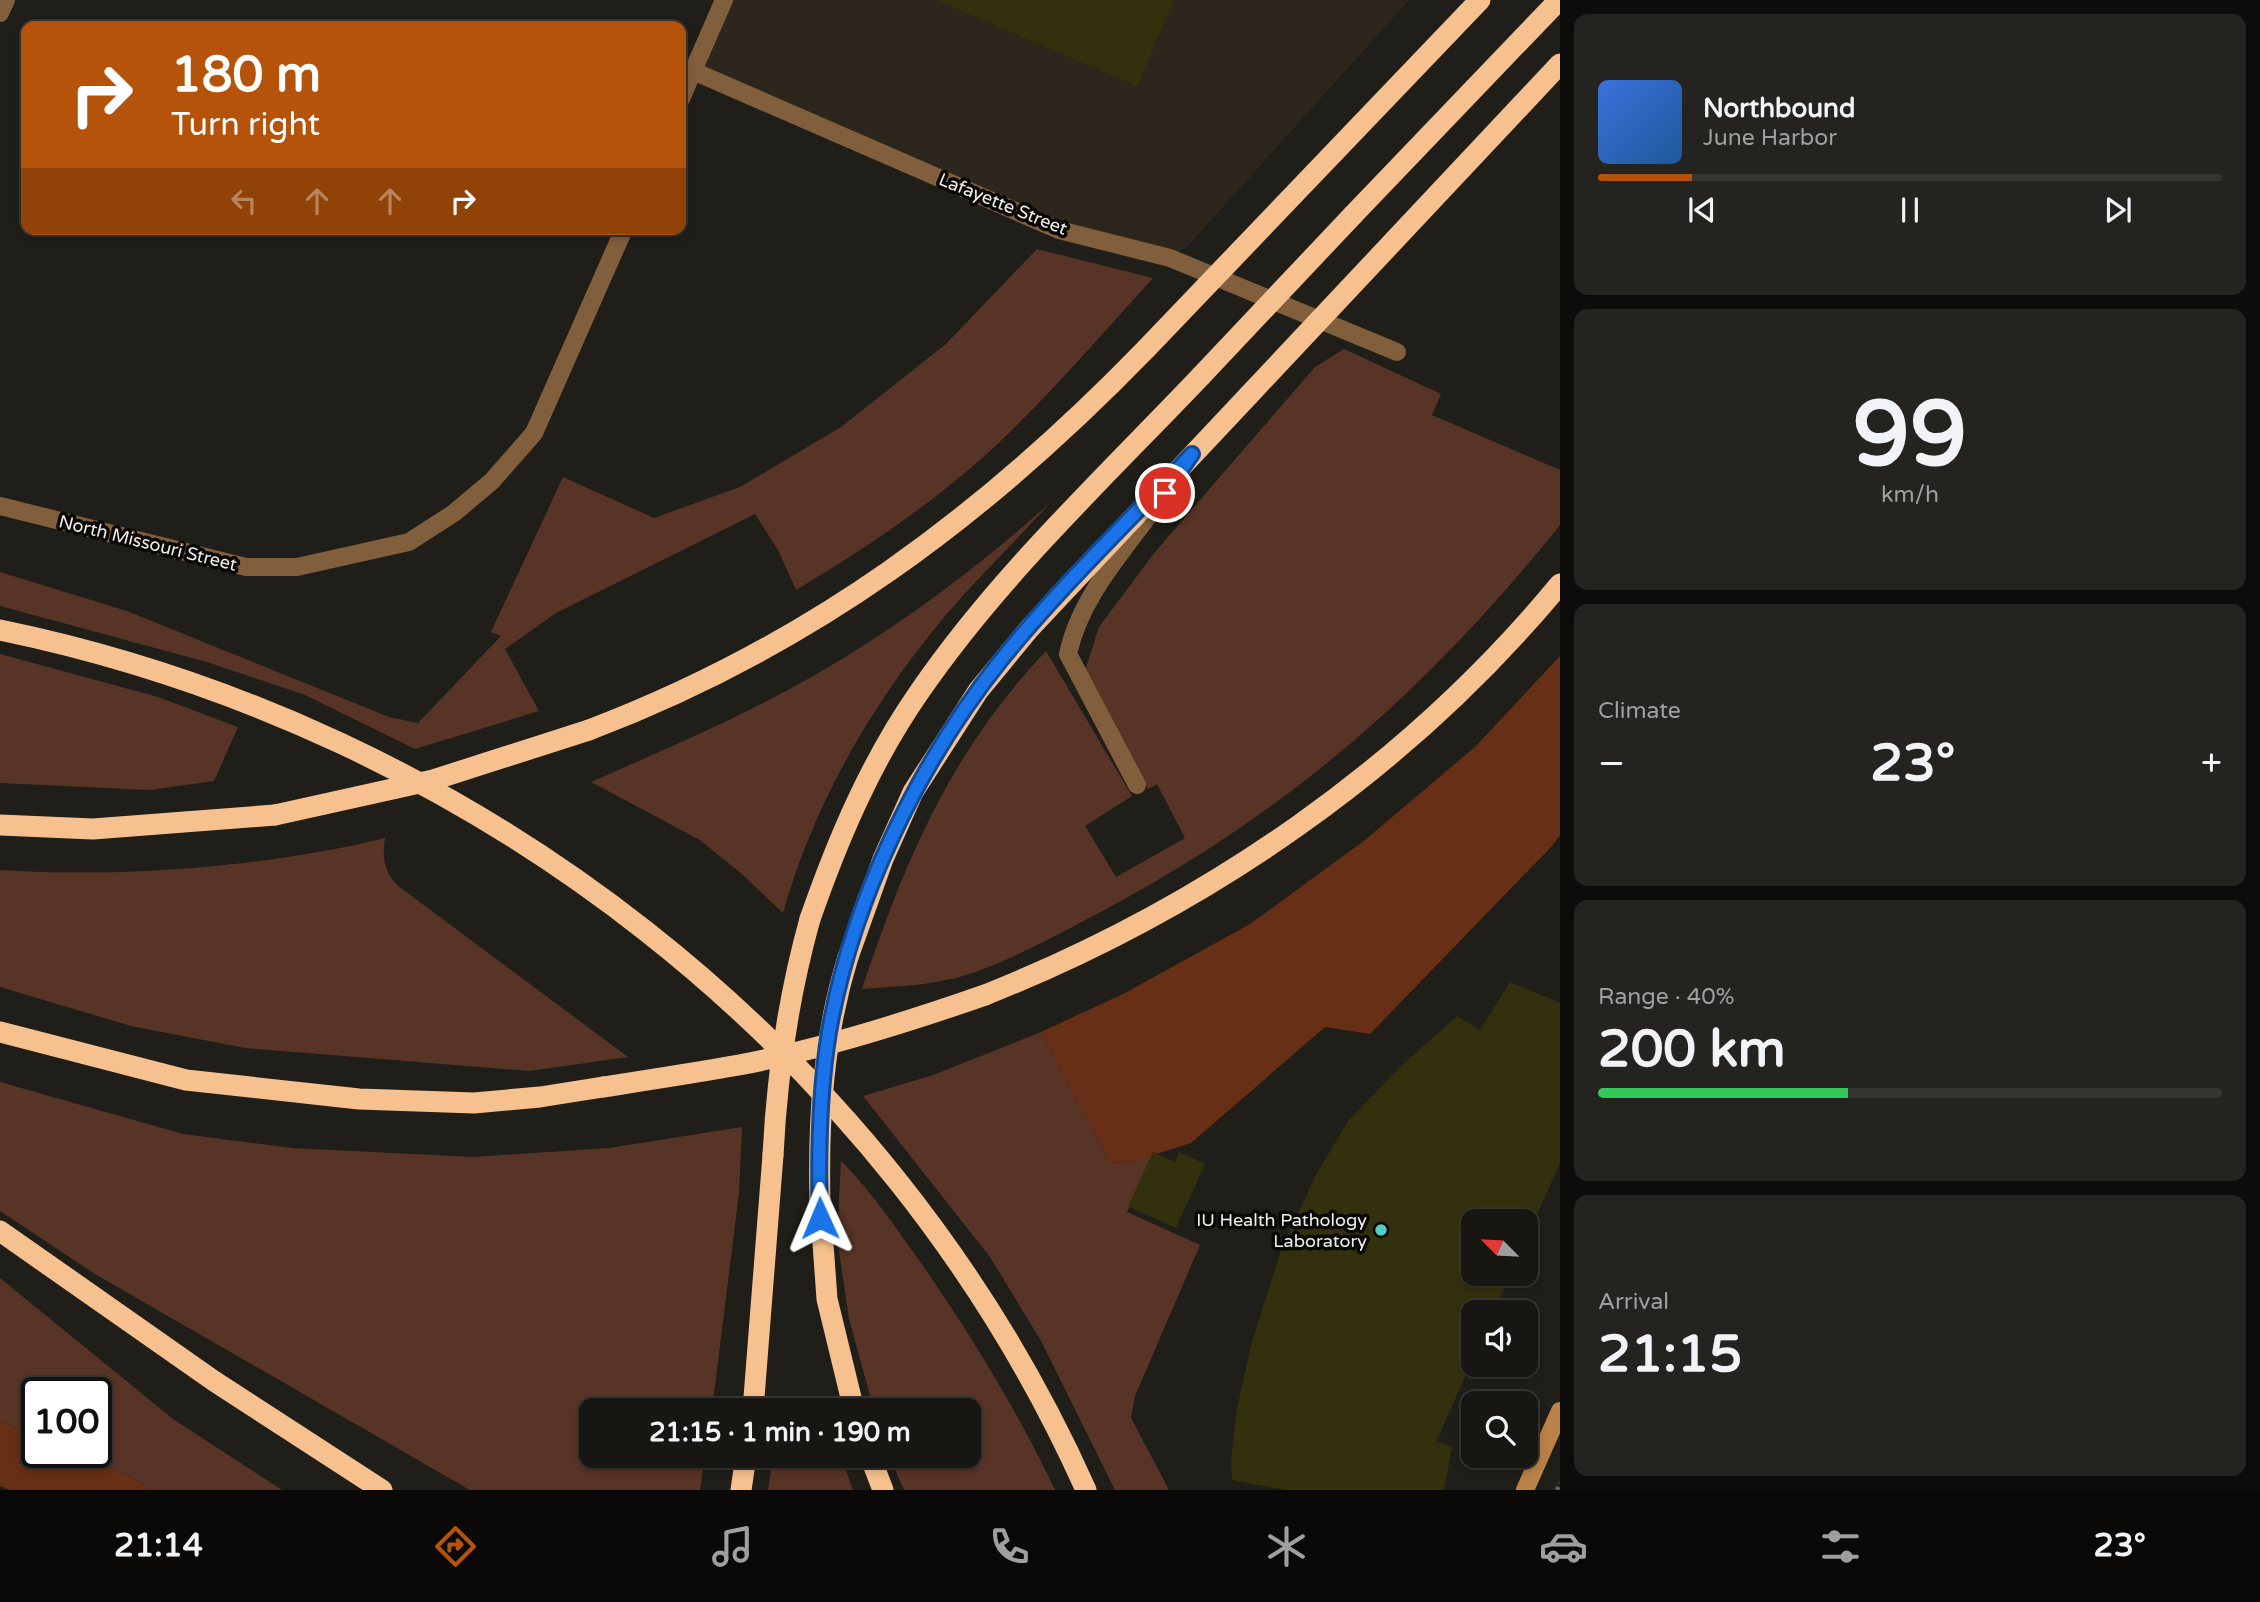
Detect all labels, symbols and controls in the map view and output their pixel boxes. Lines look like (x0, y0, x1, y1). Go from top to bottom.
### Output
text: 180 m (171, 46, 321, 105)
icon: right (56, 49, 147, 140)
text: Northbound (1703, 93, 1855, 124)
text: Turn right (171, 106, 320, 144)
text: June Harbor (1703, 124, 1837, 152)
street label: Lafayette Street (936, 168, 1070, 240)
icon: left (225, 182, 263, 220)
icon: ahead (298, 182, 336, 220)
icon: ahead (371, 182, 409, 220)
icon: right (444, 182, 482, 220)
icon: previous (1683, 191, 1721, 229)
icon: pause (1891, 191, 1929, 229)
icon: next (2099, 191, 2137, 229)
text: 99 (1853, 380, 1967, 490)
pin (1135, 463, 1195, 523)
icon: arrive (1146, 474, 1184, 512)
text: km/h (1881, 481, 1939, 509)
street label: North Missouri Street (57, 510, 240, 576)
text: Climate (1598, 697, 1681, 725)
text: 23° (1870, 732, 1955, 795)
text: − (1598, 741, 1625, 787)
text: + (2201, 741, 2222, 787)
text: Range · 40% (1598, 983, 1734, 1011)
text: 200 km (1598, 1018, 1786, 1081)
position arrow (783, 1181, 857, 1255)
place label: IU Health Pathology Laboratory (1196, 1209, 1367, 1252)
north arrow (1461, 1209, 1538, 1286)
map controls (1461, 1209, 1538, 1468)
marker: IU Health Pathology Laboratory (1373, 1222, 1389, 1238)
text: Arrival (1598, 1288, 1669, 1316)
button: sound (1461, 1300, 1538, 1377)
text: 21:15 (1598, 1323, 1742, 1386)
speed limit sign: 100 (21, 1377, 112, 1468)
button: search (1461, 1391, 1538, 1468)
text: 21:15 · 1 min · 190 m (649, 1417, 911, 1448)
icon: directions (431, 1522, 480, 1571)
icon: music (708, 1522, 757, 1571)
icon: phone (985, 1522, 1034, 1571)
icon: climate (1262, 1522, 1311, 1571)
icon: car (1539, 1522, 1588, 1571)
icon: filters (1816, 1522, 1865, 1571)
text: 21:14 (114, 1527, 203, 1565)
text: 23° (2094, 1527, 2146, 1565)

